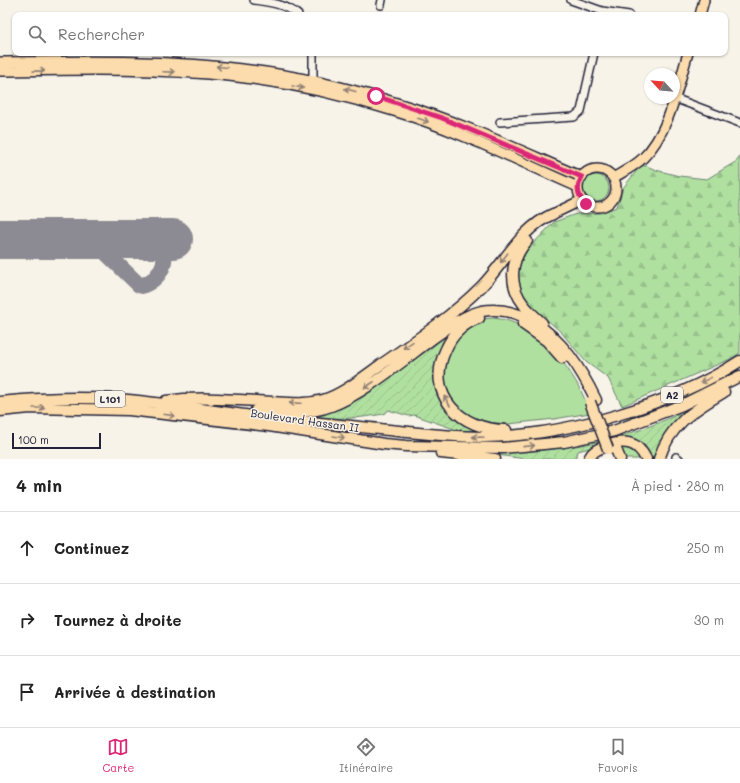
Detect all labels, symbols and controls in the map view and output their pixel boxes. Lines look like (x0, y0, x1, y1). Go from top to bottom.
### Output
search box (12, 12, 728, 56)
icon: search (26, 23, 48, 45)
text: Rechercher (58, 24, 145, 44)
one-way arrow (216, 63, 229, 70)
one-way arrow (32, 67, 45, 75)
one-way arrow (162, 68, 175, 75)
north arrow (644, 68, 680, 104)
one-way arrow (291, 83, 304, 91)
one-way arrow (343, 85, 356, 93)
route start (367, 87, 385, 105)
one-way arrow (417, 117, 429, 125)
route end (577, 195, 595, 213)
one-way arrow (500, 253, 508, 264)
one-way arrow (403, 341, 414, 349)
one-way arrow (700, 377, 712, 384)
one-way arrow (363, 380, 374, 389)
road number: A2 (661, 387, 683, 403)
road number: L101 (95, 391, 125, 407)
one-way arrow (443, 395, 451, 407)
one-way arrow (289, 399, 302, 406)
one-way arrow (32, 404, 45, 412)
street label: Boulevard Hassan II (250, 405, 360, 435)
one-way arrow (162, 411, 175, 418)
scale bar (12, 431, 101, 450)
text: 100 m (18, 432, 49, 447)
one-way arrow (332, 433, 345, 441)
one-way arrow (472, 433, 485, 440)
one-way arrow (522, 442, 535, 450)
text: 4 min (16, 474, 62, 496)
text: À pied · 280 m (631, 477, 724, 494)
icon: ahead (16, 537, 38, 559)
text: Continuez (54, 538, 129, 558)
text: 250 m (687, 539, 724, 556)
icon: right (16, 609, 38, 631)
text: Tournez à droite (54, 610, 182, 630)
text: 30 m (694, 611, 724, 628)
icon: arrive (16, 681, 38, 703)
text: Arrivée à destination (54, 682, 216, 702)
tab: Carte (102, 736, 134, 775)
tab: Itinéraire (339, 736, 393, 775)
tab: Favoris (598, 736, 638, 775)

